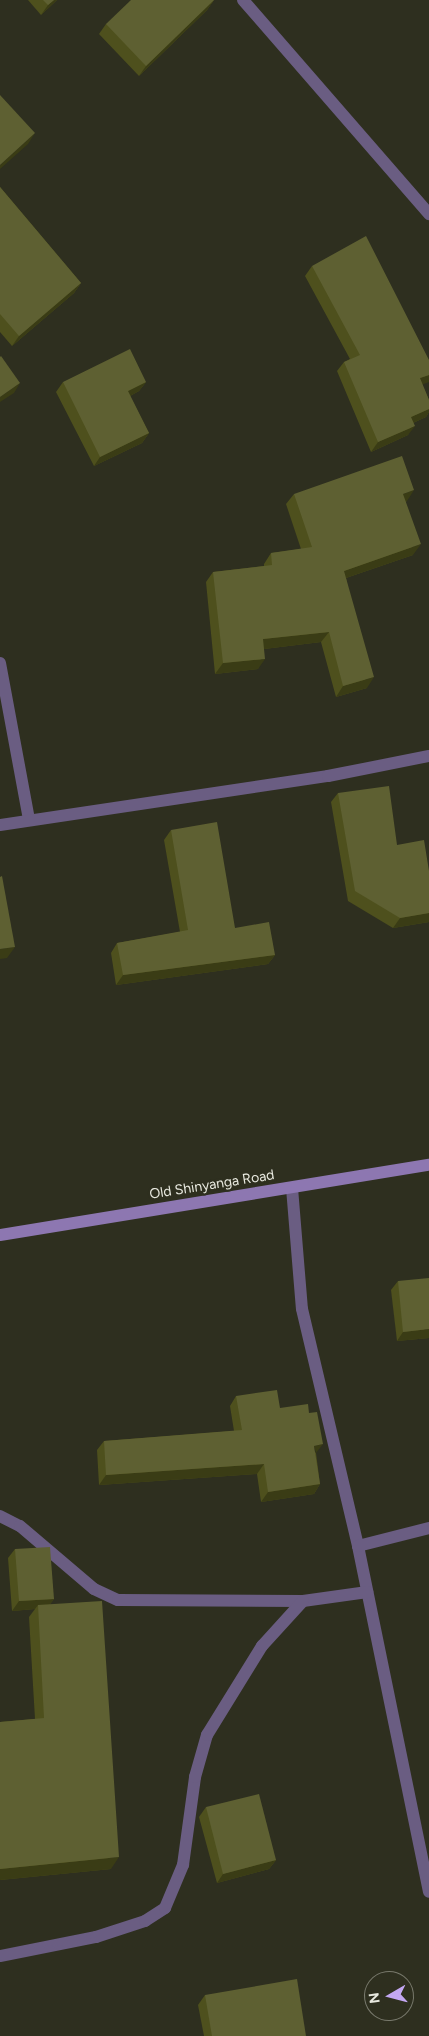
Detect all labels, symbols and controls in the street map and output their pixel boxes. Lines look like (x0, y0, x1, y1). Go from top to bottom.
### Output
street label: Old Shinyanga Road (148, 1167, 276, 1203)
north arrow (364, 1971, 414, 2021)
text: N (365, 1991, 384, 2005)

